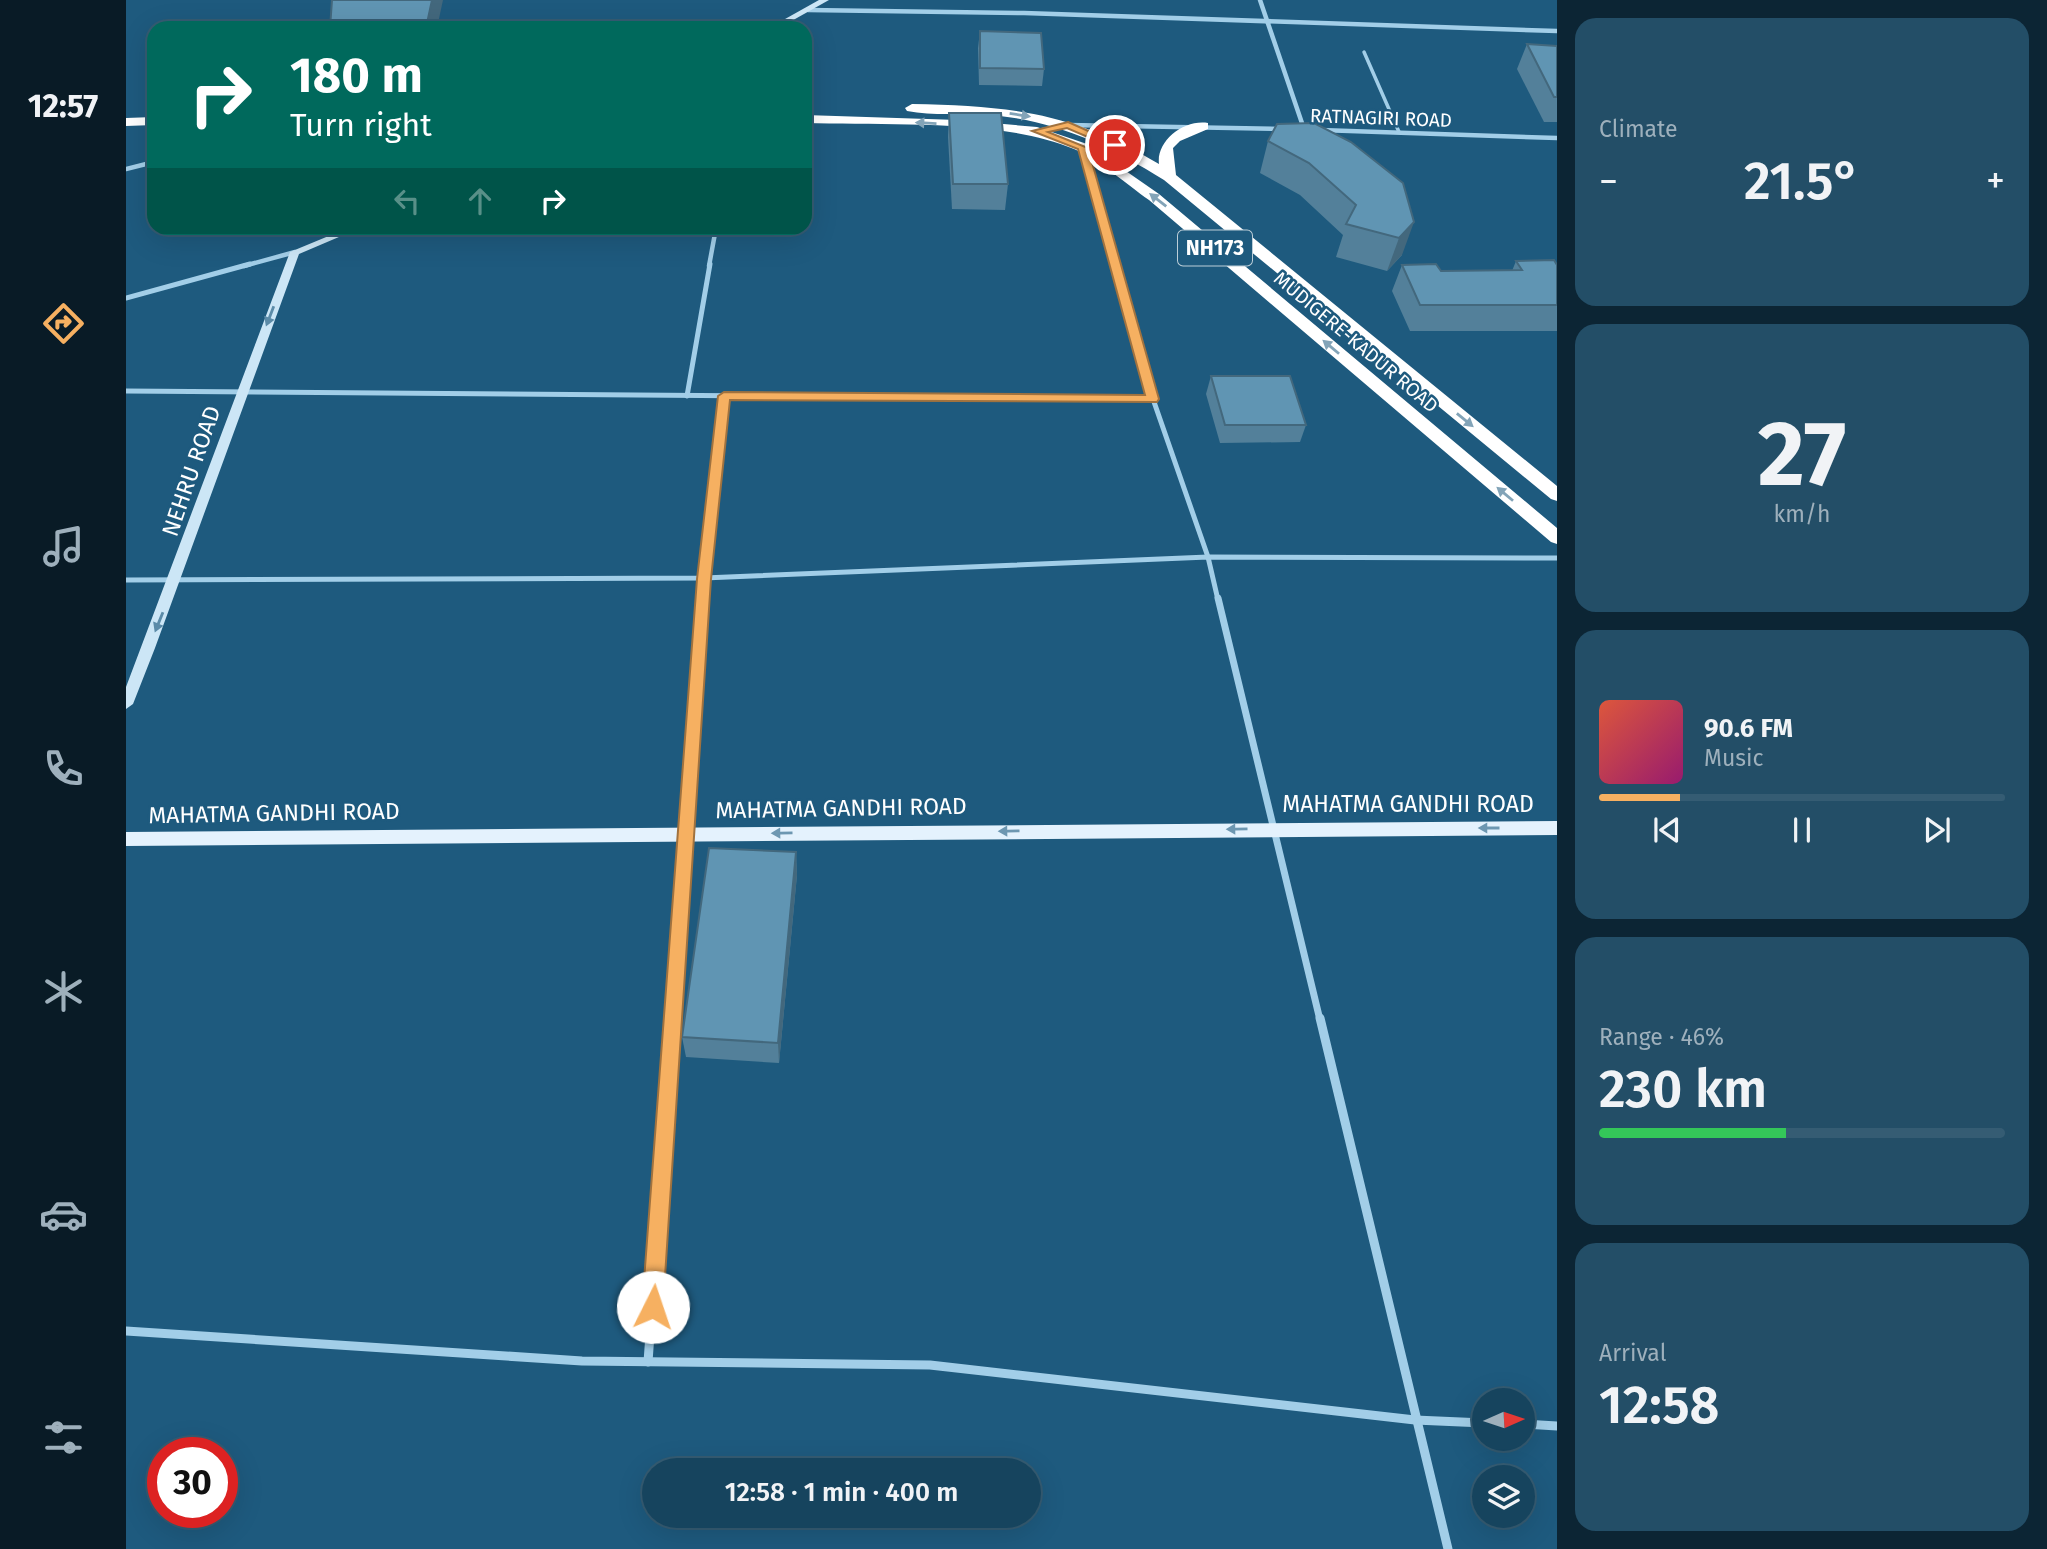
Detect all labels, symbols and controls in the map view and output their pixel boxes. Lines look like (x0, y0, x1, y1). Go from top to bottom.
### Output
text: 180 m (290, 46, 423, 105)
icon: right (175, 49, 266, 140)
text: 12:57 (28, 87, 98, 125)
street label: RATNAGIRI ROAD (1310, 104, 1452, 132)
text: Turn right (290, 106, 432, 144)
one-way arrow (1009, 110, 1031, 121)
pin (1085, 115, 1145, 175)
text: Climate (1599, 115, 1678, 143)
one-way arrow (914, 117, 936, 128)
icon: arrive (1096, 126, 1134, 164)
text: 21.5° (1744, 150, 1860, 213)
text: − (1599, 158, 1618, 204)
text: + (1986, 158, 2005, 204)
icon: left (388, 182, 426, 220)
icon: ahead (461, 182, 499, 220)
icon: right (534, 182, 572, 220)
one-way arrow (1149, 193, 1167, 208)
road number: NH173 (1178, 230, 1252, 266)
street label: MUDIGERE-KADUR ROAD (1269, 267, 1443, 417)
icon: directions (39, 299, 88, 348)
one-way arrow (265, 306, 276, 327)
one-way arrow (1323, 340, 1340, 355)
text: 27 (1758, 400, 1846, 509)
street label: NEHRU ROAD (156, 402, 226, 540)
one-way arrow (1455, 412, 1473, 427)
one-way arrow (1496, 486, 1514, 502)
text: km/h (1774, 500, 1830, 528)
icon: music (39, 522, 88, 571)
one-way arrow (153, 611, 164, 632)
text: 90.6 FM (1704, 713, 1793, 744)
icon: phone (39, 744, 88, 793)
text: Music (1704, 744, 1764, 772)
street label: MAHATMA GANDHI ROAD (1282, 790, 1534, 818)
street label: MAHATMA GANDHI ROAD (715, 792, 967, 824)
street label: MAHATMA GANDHI ROAD (148, 797, 400, 829)
icon: previous (1648, 811, 1686, 849)
icon: pause (1783, 811, 1821, 849)
icon: next (1918, 811, 1956, 849)
one-way arrow (1478, 822, 1500, 834)
one-way arrow (1226, 823, 1248, 835)
one-way arrow (998, 825, 1020, 837)
one-way arrow (771, 827, 793, 839)
icon: climate (39, 967, 88, 1016)
text: Range · 46% (1599, 1023, 1724, 1051)
text: 230 km (1599, 1058, 1767, 1121)
icon: car (39, 1190, 88, 1239)
position arrow (616, 1270, 690, 1344)
text: Arrival (1599, 1339, 1666, 1367)
text: 12:58 (1599, 1374, 1719, 1437)
north arrow (1472, 1388, 1535, 1451)
map controls (1472, 1388, 1535, 1528)
icon: filters (39, 1413, 88, 1462)
speed limit sign: 30 (147, 1437, 238, 1528)
button: layers (1472, 1465, 1535, 1528)
text: 12:58 · 1 min · 400 m (725, 1477, 958, 1508)

